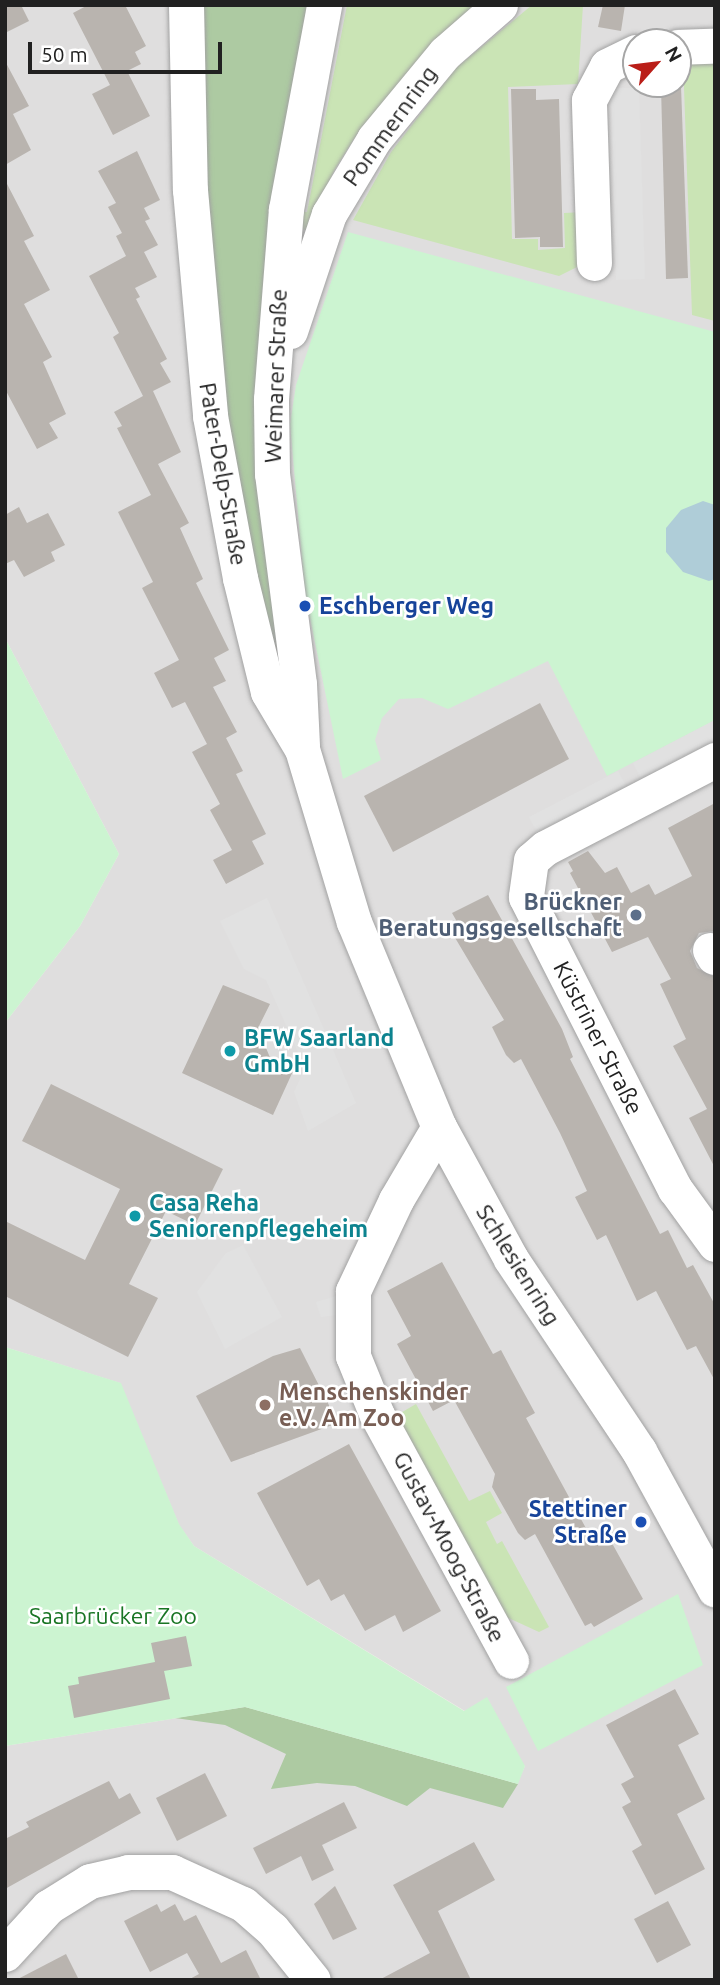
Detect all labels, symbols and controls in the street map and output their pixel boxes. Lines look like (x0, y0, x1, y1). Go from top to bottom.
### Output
scale bar (32, 28, 226, 72)
north arrow (622, 28, 692, 98)
text: 50 m (41, 42, 88, 66)
text: N (661, 43, 687, 66)
street label: Pommernring (337, 61, 443, 191)
street label: Weimarer Straße (259, 288, 293, 464)
street label: Pater-Delp-Straße (193, 380, 253, 568)
place label: Eschberger Weg (319, 592, 494, 620)
marker: Eschberger Weg (297, 598, 313, 614)
place label: Brückner Beratungsgesellschaft (378, 888, 622, 942)
marker: Brückner Beratungsgesellschaft (628, 907, 644, 923)
street label: Küstriner Straße (547, 957, 649, 1119)
place label: BFW Saarland GmbH (244, 1024, 394, 1078)
marker: BFW Saarland GmbH (222, 1043, 238, 1059)
place label: Casa Reha Seniorenpflegeheim (149, 1189, 368, 1243)
street label: Schlesienring (470, 1200, 566, 1330)
marker: Casa Reha Seniorenpflegeheim (127, 1208, 143, 1224)
place label: Menschenskinder e.V. Am Zoo (279, 1378, 469, 1432)
marker: Menschenskinder e.V. Am Zoo (257, 1397, 273, 1413)
street label: Gustav-Moog-Straße (387, 1447, 511, 1647)
place label: Stettiner Straße (529, 1495, 627, 1549)
marker: Stettiner Straße (633, 1514, 649, 1530)
park label: Saarbrücker Zoo (29, 1602, 197, 1630)

